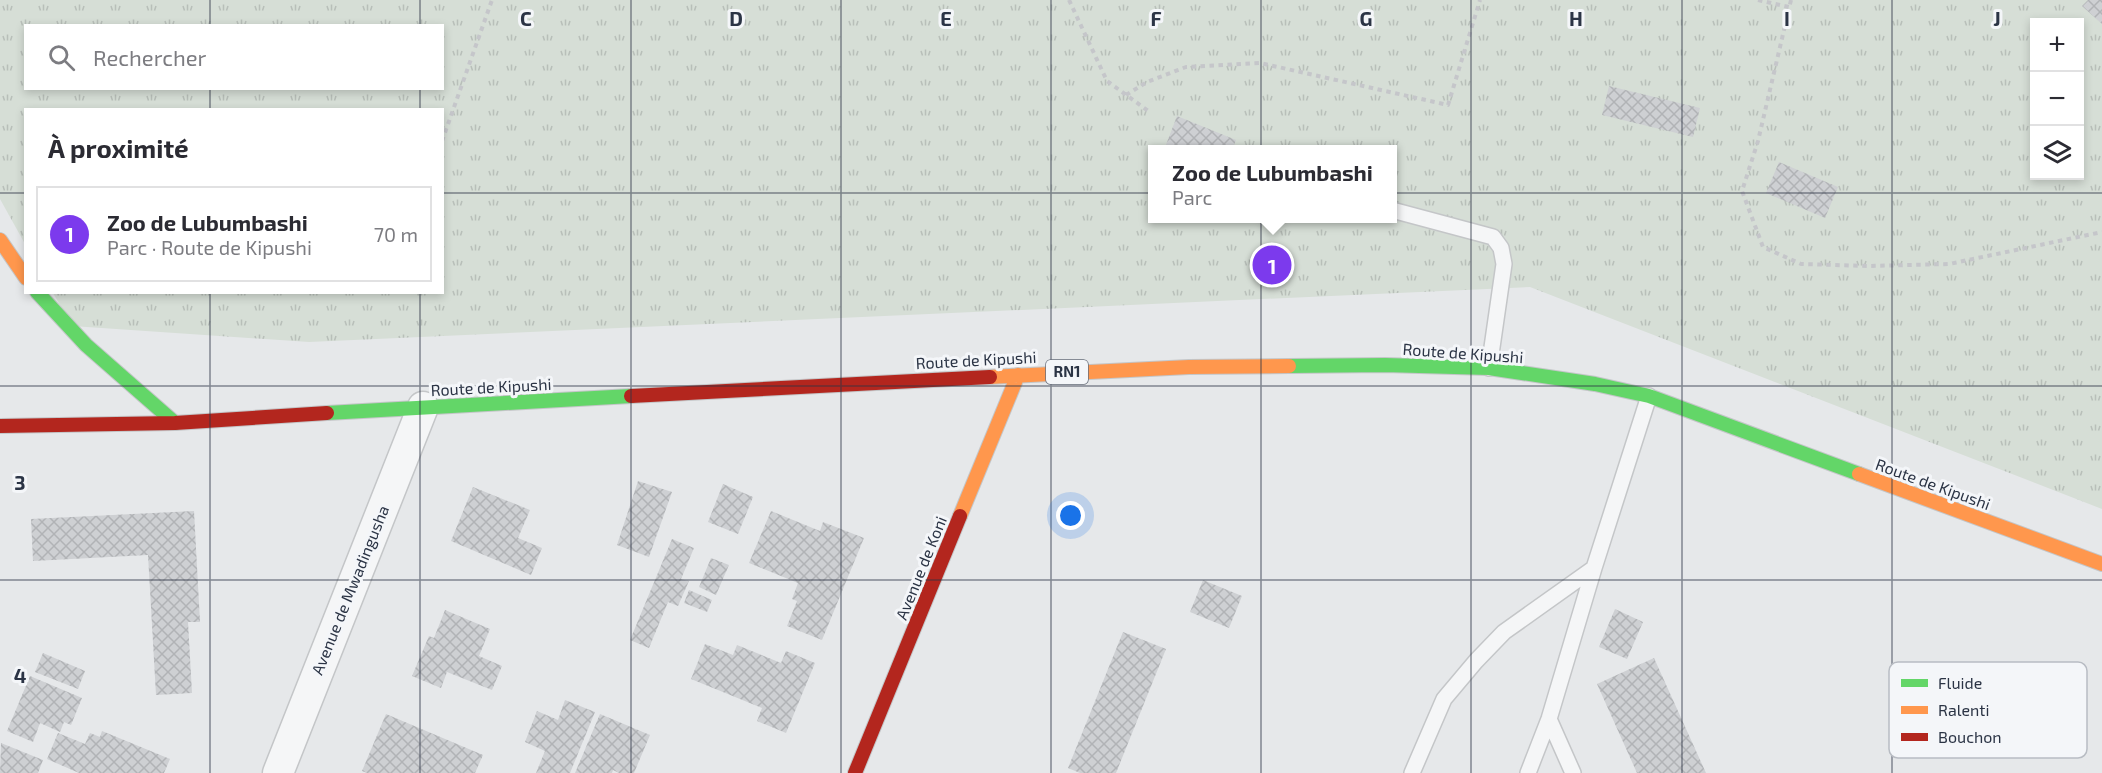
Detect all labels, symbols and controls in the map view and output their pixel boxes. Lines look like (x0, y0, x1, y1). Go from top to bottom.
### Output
text: C (520, 6, 532, 30)
text: D (729, 6, 743, 30)
text: E (940, 6, 952, 30)
text: F (1150, 6, 1162, 30)
text: G (1360, 6, 1372, 30)
text: H (1569, 6, 1583, 30)
text: I (1784, 6, 1790, 30)
text: J (1993, 6, 2001, 30)
map controls (2030, 18, 2084, 180)
button: + (2030, 18, 2084, 72)
search box (24, 24, 444, 90)
icon: search (45, 41, 78, 74)
text: Rechercher (93, 44, 206, 70)
button: − (2030, 72, 2084, 126)
button: layers (2030, 126, 2084, 180)
text: À proximité (48, 132, 189, 163)
popup (1148, 145, 1397, 223)
text: Zoo de Lubumbashi (1172, 159, 1373, 185)
text: Parc (1172, 185, 1212, 209)
text: Zoo de Lubumbashi (107, 209, 308, 235)
text: 1 (65, 222, 74, 246)
text: 70 m (374, 222, 418, 246)
text: Parc · Route de Kipushi (107, 235, 312, 259)
pin: 1 (1252, 242, 1292, 288)
street label: Route de Kipushi (1402, 339, 1524, 366)
street label: Route de Kipushi (915, 347, 1037, 372)
road number: RN1 (1046, 360, 1088, 384)
street label: Route de Kipushi (430, 374, 552, 399)
street label: Route de Kipushi (1873, 454, 1993, 513)
text: 3 (14, 470, 26, 494)
your location (1056, 501, 1085, 530)
street label: Avenue de Mwadingusha (307, 502, 392, 677)
street label: Avenue de Koni (891, 513, 950, 622)
legend (1889, 662, 2087, 758)
text: 4 (14, 663, 27, 687)
text: Fluide (1938, 673, 1982, 692)
text: Ralenti (1938, 700, 1989, 719)
text: Bouchon (1938, 727, 2002, 746)

